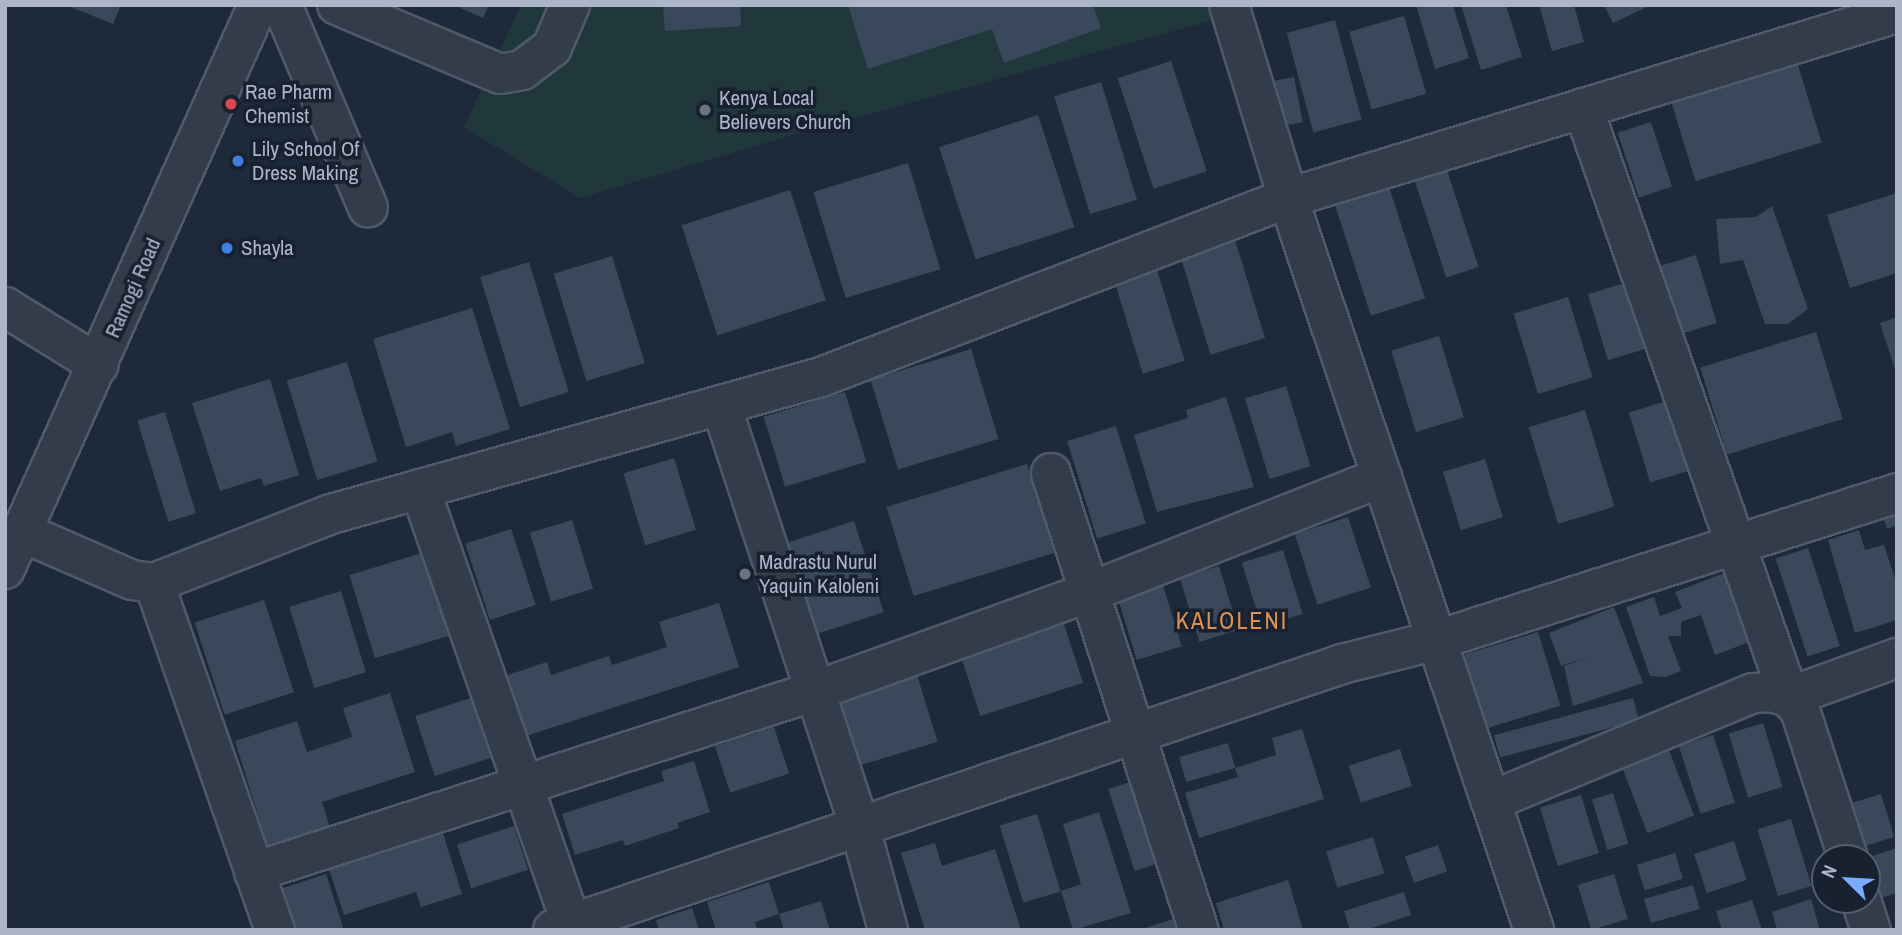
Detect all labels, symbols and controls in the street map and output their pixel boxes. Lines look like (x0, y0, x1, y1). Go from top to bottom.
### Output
place label: Rae Pharm Chemist (245, 79, 332, 129)
place label: Kenya Local Believers Church (719, 85, 851, 135)
marker: Rae Pharm Chemist (223, 96, 239, 112)
marker: Kenya Local Believers Church (697, 102, 713, 118)
place label: Lily School Of Dress Making (252, 136, 359, 186)
marker: Lily School Of Dress Making (230, 153, 246, 169)
street label: Ramogi Road (100, 234, 166, 342)
place label: Shayla (241, 235, 294, 261)
marker: Shayla (219, 240, 235, 256)
place label: Madrastu Nurul Yaquin Kaloleni (759, 549, 879, 599)
marker: Madrastu Nurul Yaquin Kaloleni (737, 566, 753, 582)
district label: KALOLENI (1177, 607, 1287, 635)
north arrow (1811, 844, 1881, 914)
text: N (1814, 861, 1843, 882)

